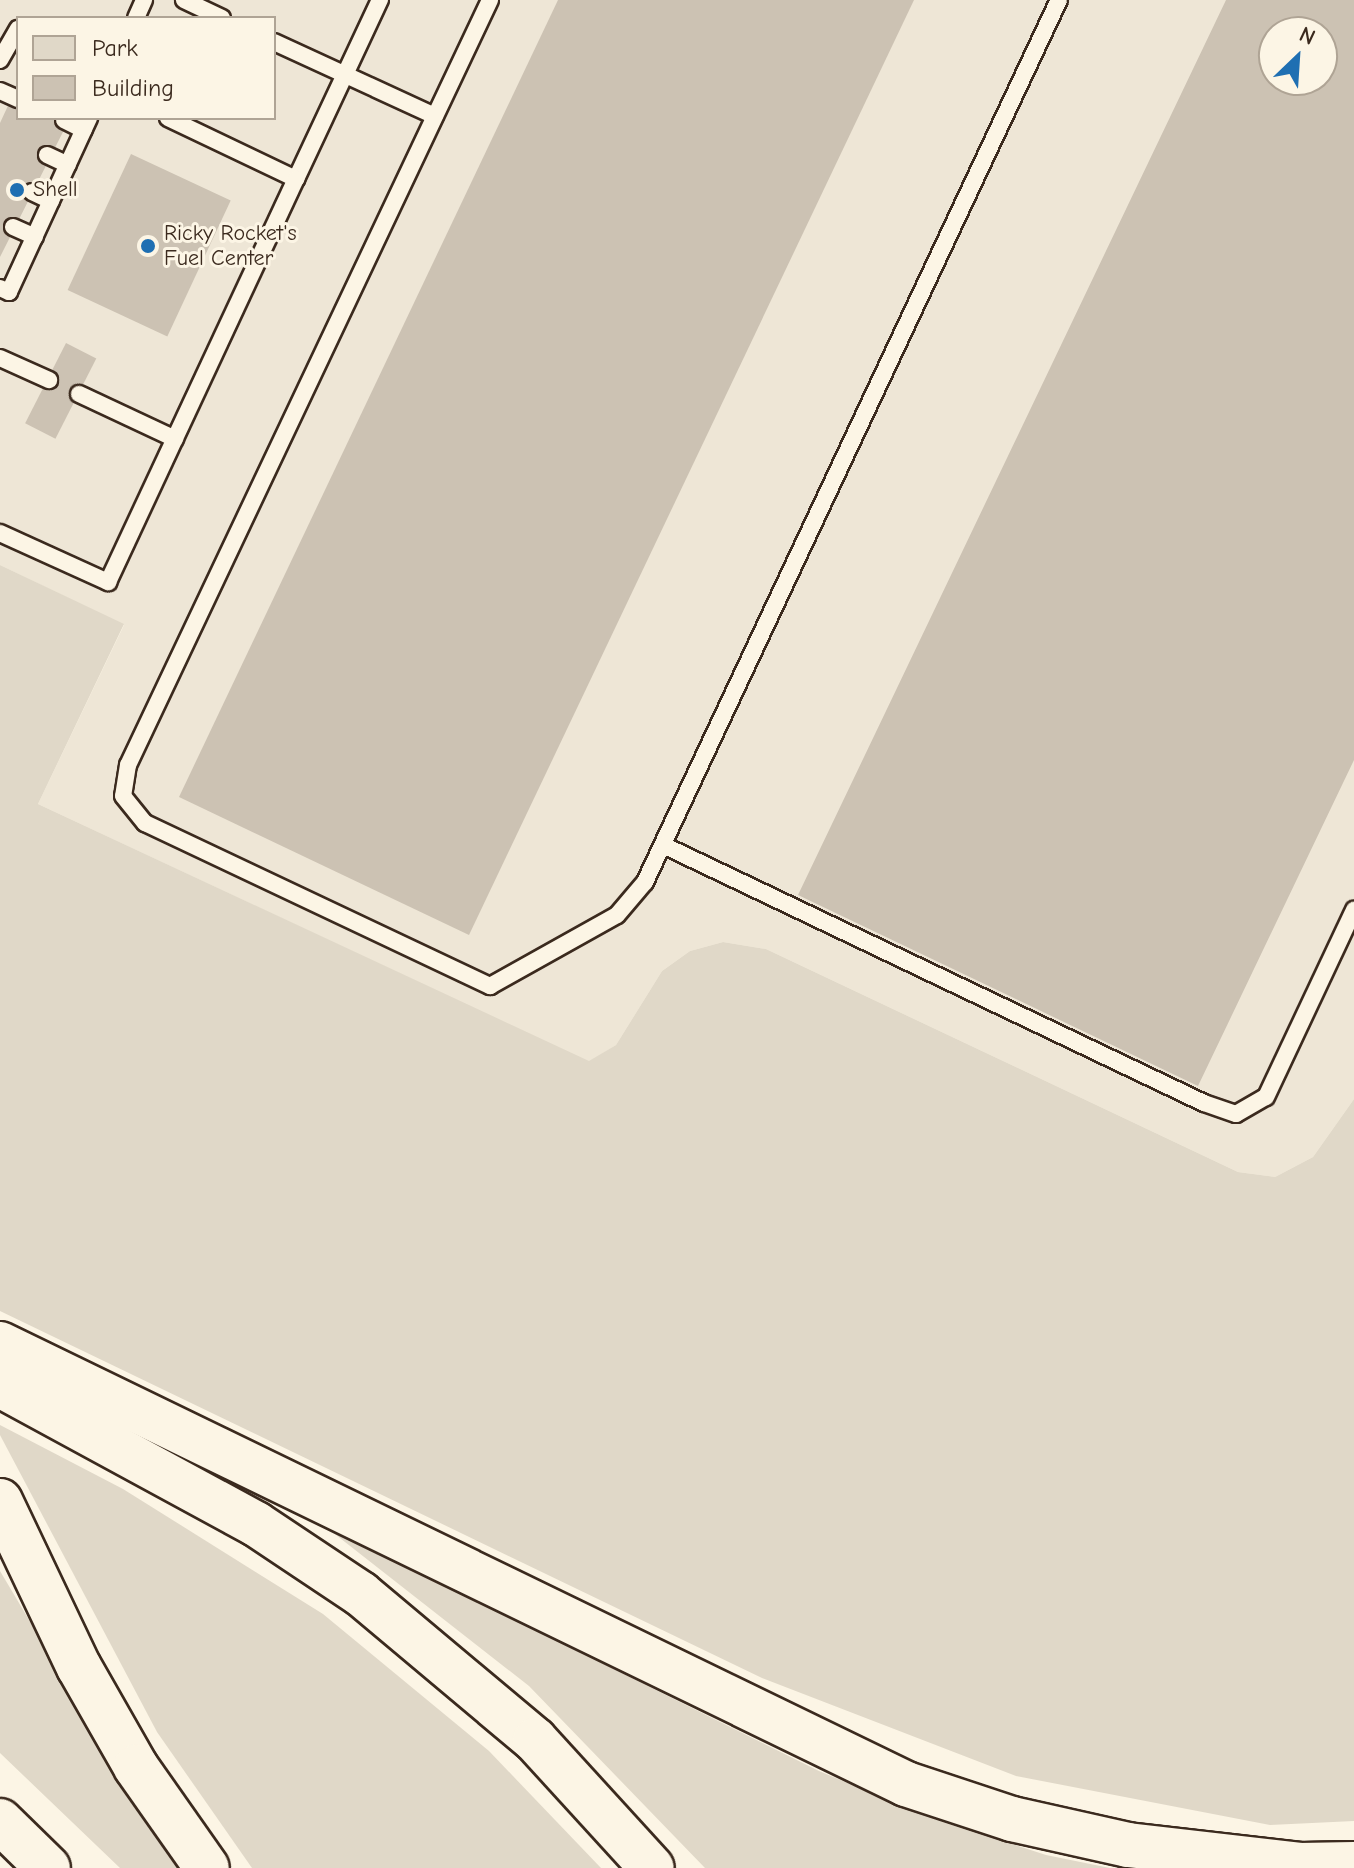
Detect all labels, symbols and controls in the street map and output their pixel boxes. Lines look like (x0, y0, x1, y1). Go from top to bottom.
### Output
legend (16, 16, 276, 120)
north arrow (1258, 16, 1338, 96)
text: N (1295, 21, 1319, 51)
text: Park (92, 34, 138, 62)
text: Building (92, 74, 174, 102)
place label: Shell (33, 177, 78, 203)
marker: Shell (8, 181, 26, 199)
place label: Ricky Rocket's Fuel Center (164, 220, 297, 272)
marker: Ricky Rocket's Fuel Center (139, 237, 157, 255)

